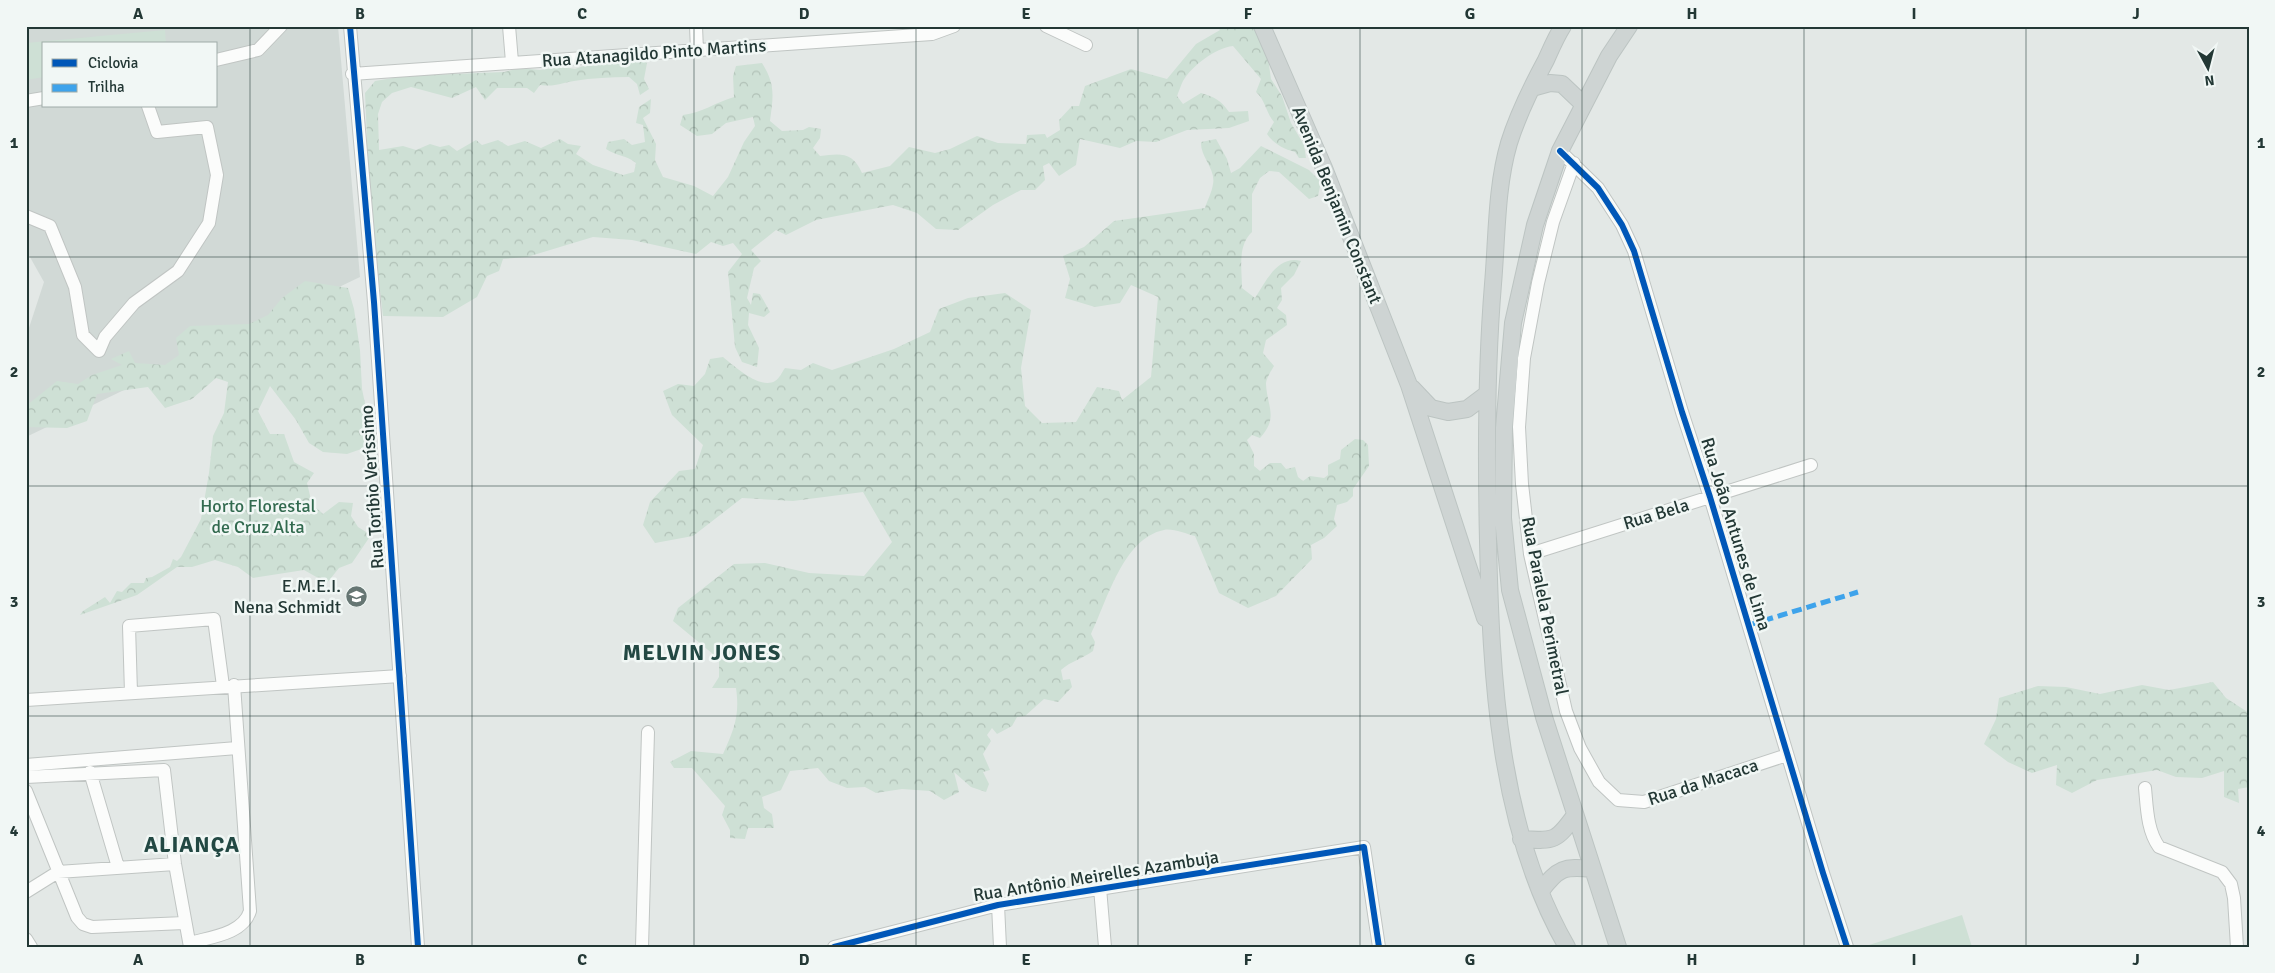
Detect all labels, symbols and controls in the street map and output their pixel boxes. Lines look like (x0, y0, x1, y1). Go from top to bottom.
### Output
text: A (133, 4, 144, 24)
text: B (355, 4, 365, 24)
text: C (577, 4, 587, 24)
text: D (799, 4, 810, 24)
text: E (1021, 4, 1031, 24)
text: F (1244, 4, 1253, 24)
text: G (1465, 4, 1475, 24)
text: H (1687, 4, 1697, 24)
text: I (1911, 4, 1917, 24)
text: J (2132, 4, 2140, 24)
street label: Rua Atanagildo Pinto Martins (541, 34, 767, 72)
legend (42, 42, 218, 108)
north arrow (2182, 42, 2232, 92)
text: Ciclovia (88, 54, 138, 72)
text: N (2204, 71, 2215, 89)
text: Trilha (88, 78, 125, 96)
street label: Avenida Benjamin Constant (1287, 103, 1387, 307)
text: 1 (10, 133, 19, 153)
text: 1 (2257, 133, 2266, 153)
text: 2 (10, 362, 18, 382)
text: 2 (2257, 362, 2265, 382)
street label: Rua Toríbio Veríssimo (355, 404, 389, 570)
street label: Rua João Antunes de Lima (1696, 435, 1776, 633)
street label: Rua Bela (1620, 494, 1692, 534)
park label: Horto Florestal de Cruz Alta (200, 495, 316, 538)
street label: Rua Paralela Perimetral (1517, 515, 1573, 697)
place label: E.M.E.I. Nena Schmidt (234, 575, 341, 618)
school or university icon: E.M.E.I. Nena Schmidt (345, 584, 369, 608)
text: 3 (10, 592, 18, 612)
text: 3 (2257, 592, 2265, 612)
district label: MELVIN JONES (623, 639, 781, 666)
street label: Rua da Macaca (1645, 754, 1761, 810)
text: 4 (10, 821, 19, 841)
text: 4 (2257, 821, 2266, 841)
district label: ALIANÇA (144, 831, 240, 858)
street label: Rua Antônio Meirelles Azambuja (972, 846, 1220, 906)
text: A (133, 950, 144, 970)
text: B (355, 950, 365, 970)
text: C (577, 950, 587, 970)
text: D (799, 950, 810, 970)
text: E (1021, 950, 1031, 970)
text: F (1244, 950, 1253, 970)
text: G (1465, 950, 1475, 970)
text: H (1687, 950, 1697, 970)
text: I (1911, 950, 1917, 970)
text: J (2132, 950, 2140, 970)

